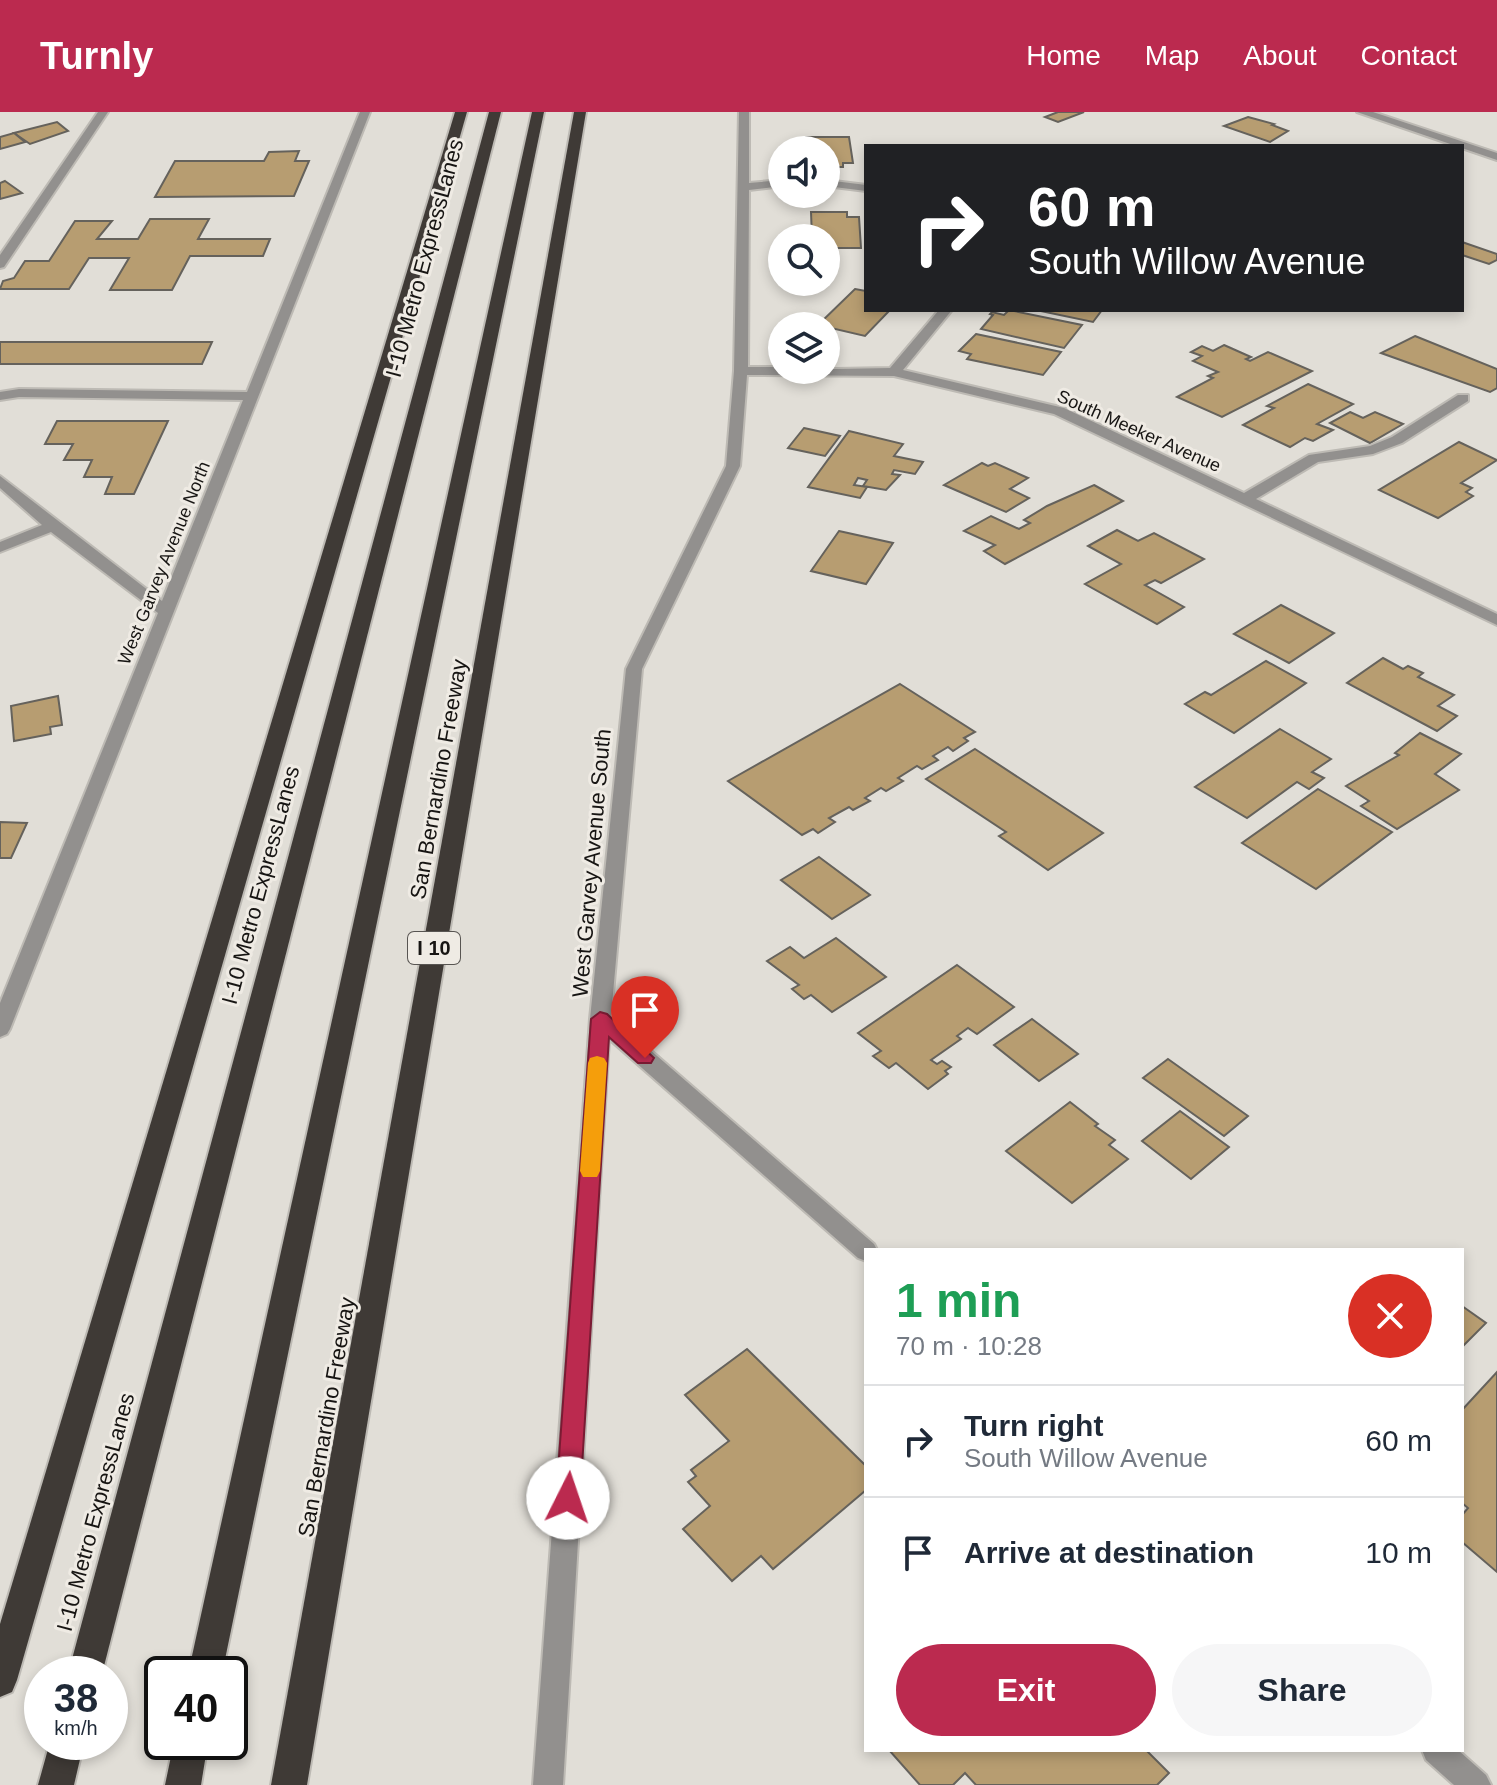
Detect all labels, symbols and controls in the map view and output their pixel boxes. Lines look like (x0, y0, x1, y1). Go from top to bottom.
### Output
text: Turnly (40, 35, 153, 77)
text: Home (1026, 40, 1101, 71)
text: Map (1145, 40, 1199, 71)
text: About (1243, 40, 1317, 71)
text: Contact (1361, 40, 1457, 71)
street label: I-10 Metro ExpressLanes (381, 136, 468, 380)
map controls (768, 136, 840, 384)
button: sound (768, 136, 840, 208)
text: 60 m (1028, 175, 1156, 238)
icon: right (896, 176, 1000, 280)
button: search (768, 224, 840, 296)
text: South Willow Avenue (1028, 241, 1366, 282)
button: layers (768, 312, 840, 384)
street label: South Meeker Avenue (1054, 386, 1224, 476)
street label: West Garvey Avenue North (114, 458, 214, 668)
street label: San Bernardino Freeway (405, 657, 472, 901)
street label: West Garvey Avenue South (567, 728, 616, 998)
street label: I-10 Metro ExpressLanes (217, 763, 304, 1007)
road number: I 10 (408, 932, 460, 964)
pin (611, 976, 679, 1058)
icon: arrive (623, 988, 667, 1032)
text: 1 min (896, 1274, 1021, 1327)
button: close (1348, 1274, 1432, 1358)
street label: San Bernardino Freeway (293, 1295, 360, 1539)
text: 70 m · 10:28 (896, 1331, 1042, 1361)
street label: I-10 Metro ExpressLanes (52, 1390, 139, 1634)
text: Turn right (964, 1409, 1103, 1442)
icon: right (896, 1419, 940, 1463)
text: 60 m (1365, 1424, 1432, 1457)
text: South Willow Avenue (964, 1443, 1208, 1473)
position arrow (526, 1456, 610, 1540)
icon: arrive (896, 1531, 940, 1575)
text: Arrive at destination (964, 1536, 1254, 1569)
text: 10 m (1365, 1536, 1432, 1569)
button: Exit (896, 1644, 1156, 1736)
button: Share (1172, 1644, 1432, 1736)
speed limit sign: 40 (144, 1656, 248, 1760)
text: 38 (54, 1676, 98, 1720)
text: km/h (54, 1717, 98, 1739)

